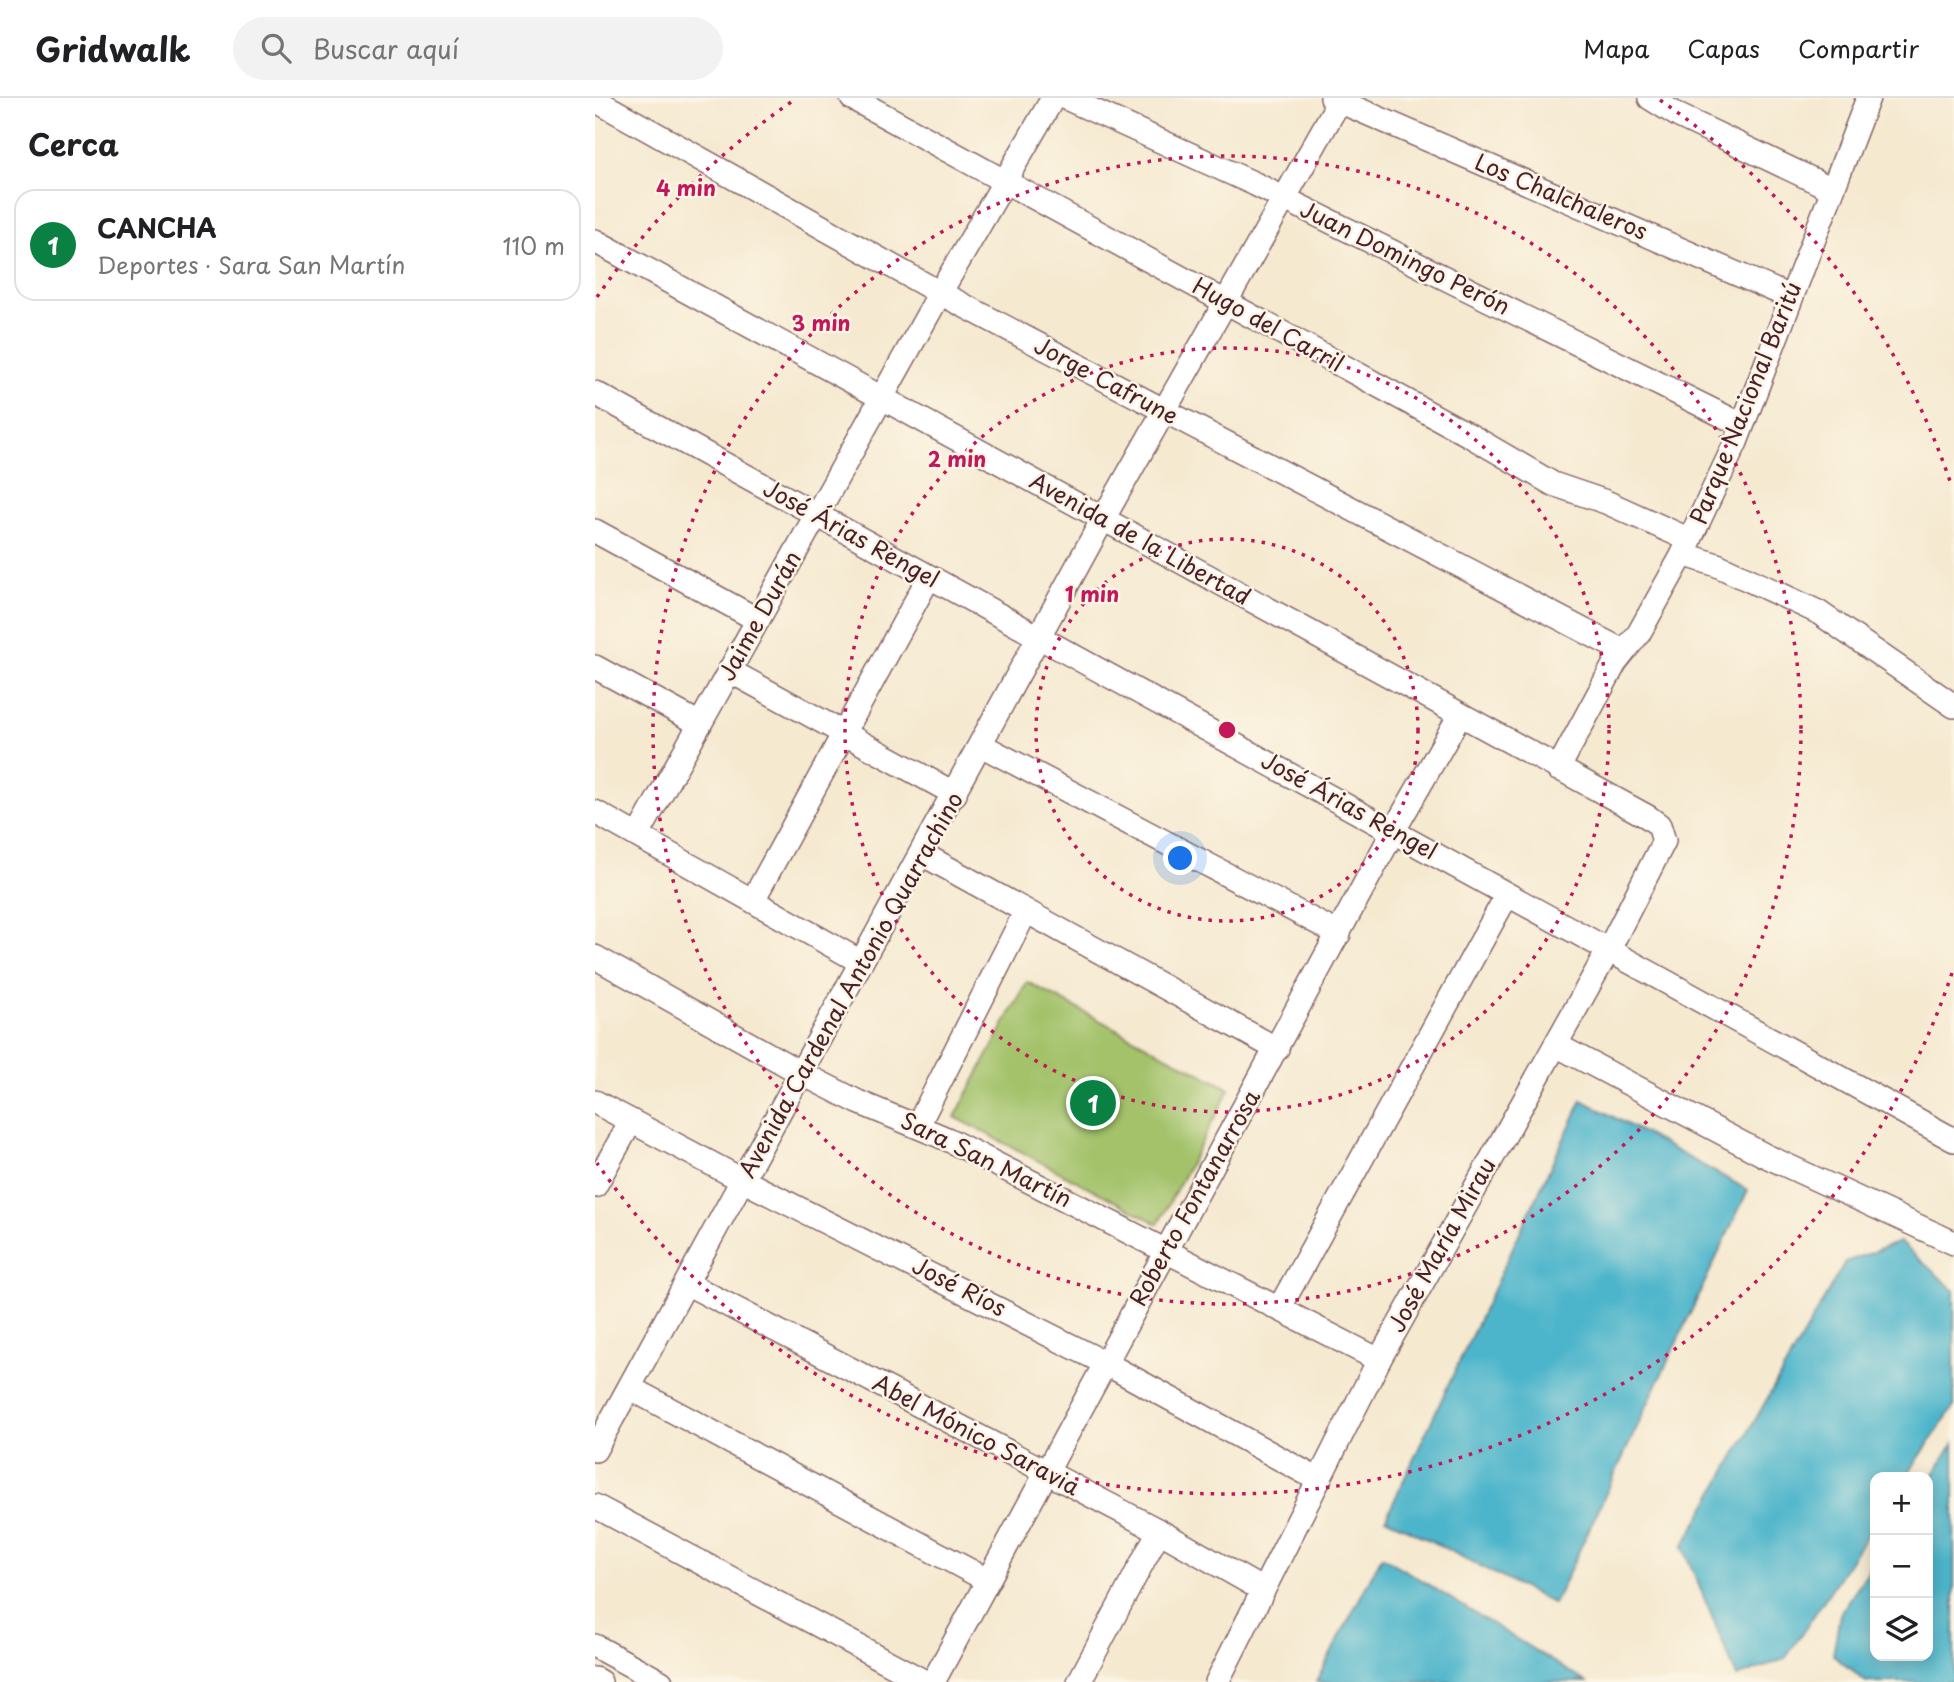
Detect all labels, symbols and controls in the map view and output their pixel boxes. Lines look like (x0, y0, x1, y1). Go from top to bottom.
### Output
search box (233, 17, 723, 80)
text: Gridwalk (35, 23, 191, 73)
icon: search (257, 29, 295, 67)
text: Buscar aquí (313, 29, 459, 68)
text: Mapa (1583, 30, 1649, 66)
text: Capas (1687, 30, 1760, 66)
text: Compartir (1798, 30, 1919, 66)
text: Cerca (28, 121, 119, 166)
street label: Los Chalchaleros (1470, 143, 1653, 248)
text: 4 min (656, 171, 716, 203)
street label: Juan Domingo Perón (1295, 191, 1516, 323)
text: CANCHA (97, 208, 217, 247)
text: 1 (48, 228, 59, 263)
text: 110 m (503, 228, 565, 263)
text: Deportes · Sara San Martín (97, 247, 405, 282)
street label: Hugo del Carril (1187, 268, 1351, 380)
street label: Parque Nacional Baritú (1680, 276, 1809, 529)
text: 3 min (791, 306, 851, 338)
street label: Jorge Cafrune (1028, 327, 1185, 432)
text: 2 min (928, 442, 986, 474)
street label: Avenida de la Libertad (1024, 462, 1258, 613)
street label: José Árias Rengel (757, 470, 946, 596)
street label: Jaime Durán (708, 544, 809, 687)
text: 1 min (1065, 577, 1119, 609)
centre of rings (1215, 718, 1239, 742)
street label: José Árias Rengel (1255, 742, 1444, 868)
street label: Avenida Cardenal Antonio Quarrachino (729, 785, 971, 1184)
your location (1163, 841, 1197, 875)
pin: 1 (1070, 1077, 1116, 1129)
street label: Roberto Fontanarrosa (1120, 1082, 1268, 1312)
street label: Sara San Martín (895, 1102, 1078, 1215)
street label: José María Mirau (1378, 1150, 1503, 1338)
street label: José Ríos (907, 1247, 1013, 1324)
street label: Abel Mónico Saravia (867, 1364, 1086, 1503)
map controls (1870, 1472, 1933, 1661)
button: + (1870, 1472, 1933, 1535)
button: − (1870, 1535, 1933, 1598)
button: layers (1870, 1598, 1933, 1661)

